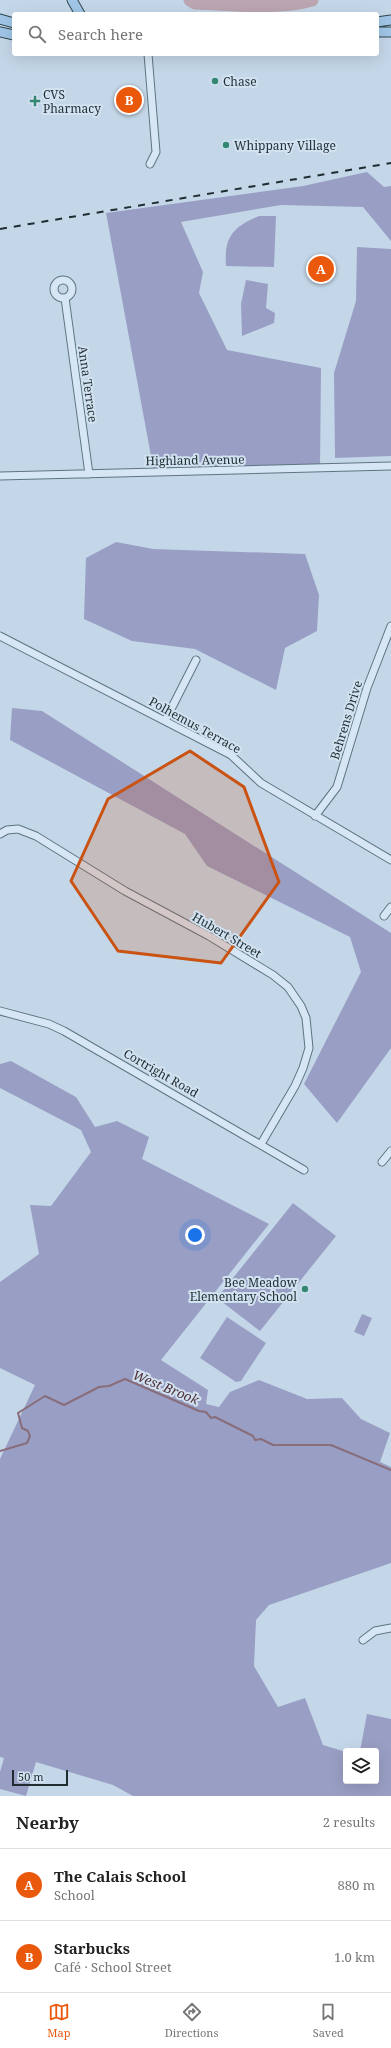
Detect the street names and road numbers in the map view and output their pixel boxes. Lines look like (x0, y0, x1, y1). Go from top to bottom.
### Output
street label: Anna Terrace (74, 345, 102, 423)
street label: Highland Avenue (145, 451, 245, 469)
street label: Behrens Drive (326, 678, 366, 762)
street label: Polhemus Terrace (146, 693, 244, 757)
street label: Hubert Street (189, 908, 265, 962)
street label: Cortright Road (120, 1045, 202, 1102)

